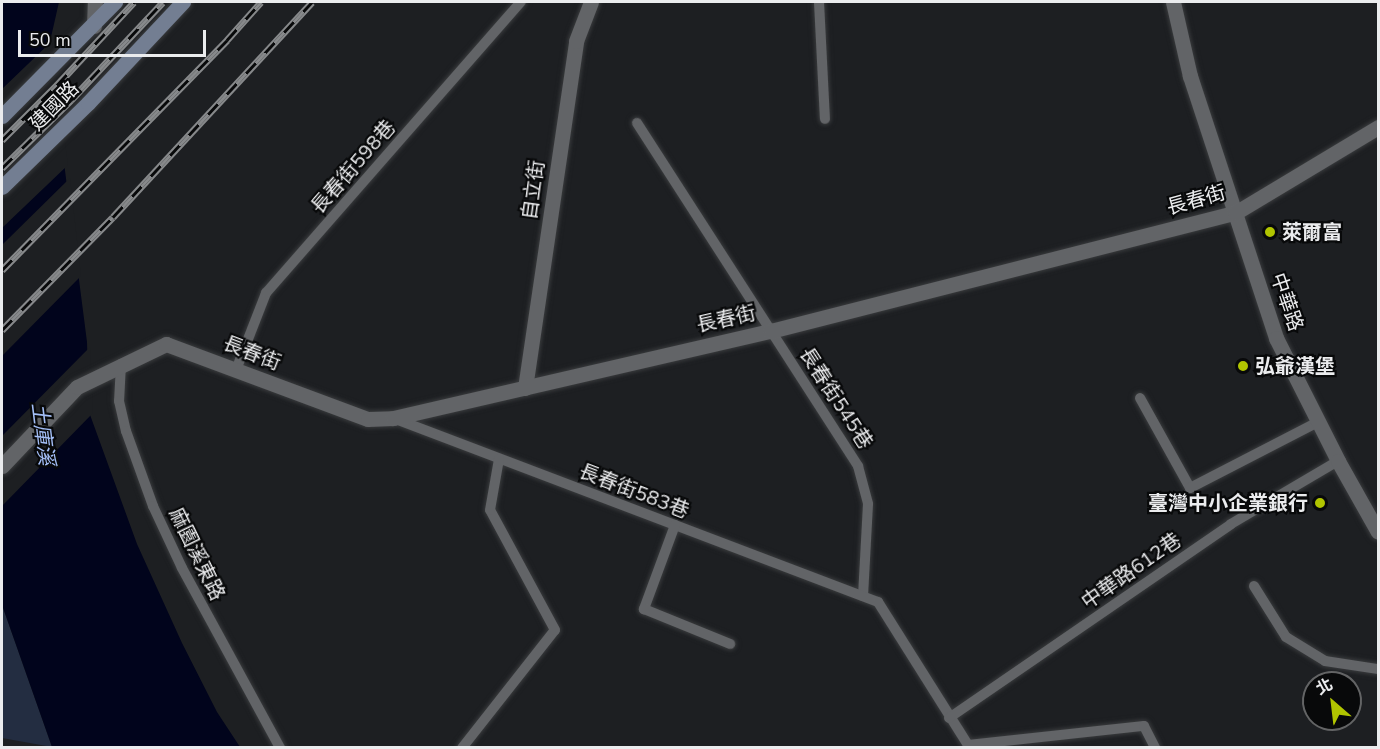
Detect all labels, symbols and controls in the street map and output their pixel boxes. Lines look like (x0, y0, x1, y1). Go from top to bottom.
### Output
scale bar (21, 18, 208, 56)
text: 50 m (29, 28, 71, 52)
street label: 建國路 (24, 76, 84, 136)
street label: 長春街598巷 (306, 115, 400, 219)
street label: 自立街 (517, 159, 549, 221)
street label: 長春街 (1164, 180, 1228, 220)
place label: 萊爾富 (1282, 220, 1342, 244)
marker: 萊爾富 (1263, 225, 1277, 239)
street label: 中華路 (1266, 270, 1308, 334)
street label: 長春街 (694, 301, 758, 337)
street label: 長春街 (220, 331, 284, 375)
street label: 長春街545巷 (794, 343, 878, 453)
place label: 弘爺漢堡 (1255, 354, 1335, 378)
marker: 弘爺漢堡 (1236, 359, 1250, 373)
water label: 土庫溪 (27, 401, 59, 467)
street label: 長春街583巷 (576, 459, 692, 523)
place label: 臺灣中小企業銀行 (1148, 491, 1308, 515)
marker: 臺灣中小企業銀行 (1313, 496, 1327, 510)
street label: 麻園溪東路 (164, 504, 230, 604)
street label: 中華路612巷 (1077, 528, 1185, 614)
north arrow (1302, 671, 1362, 731)
text: 北 (1312, 673, 1337, 700)

